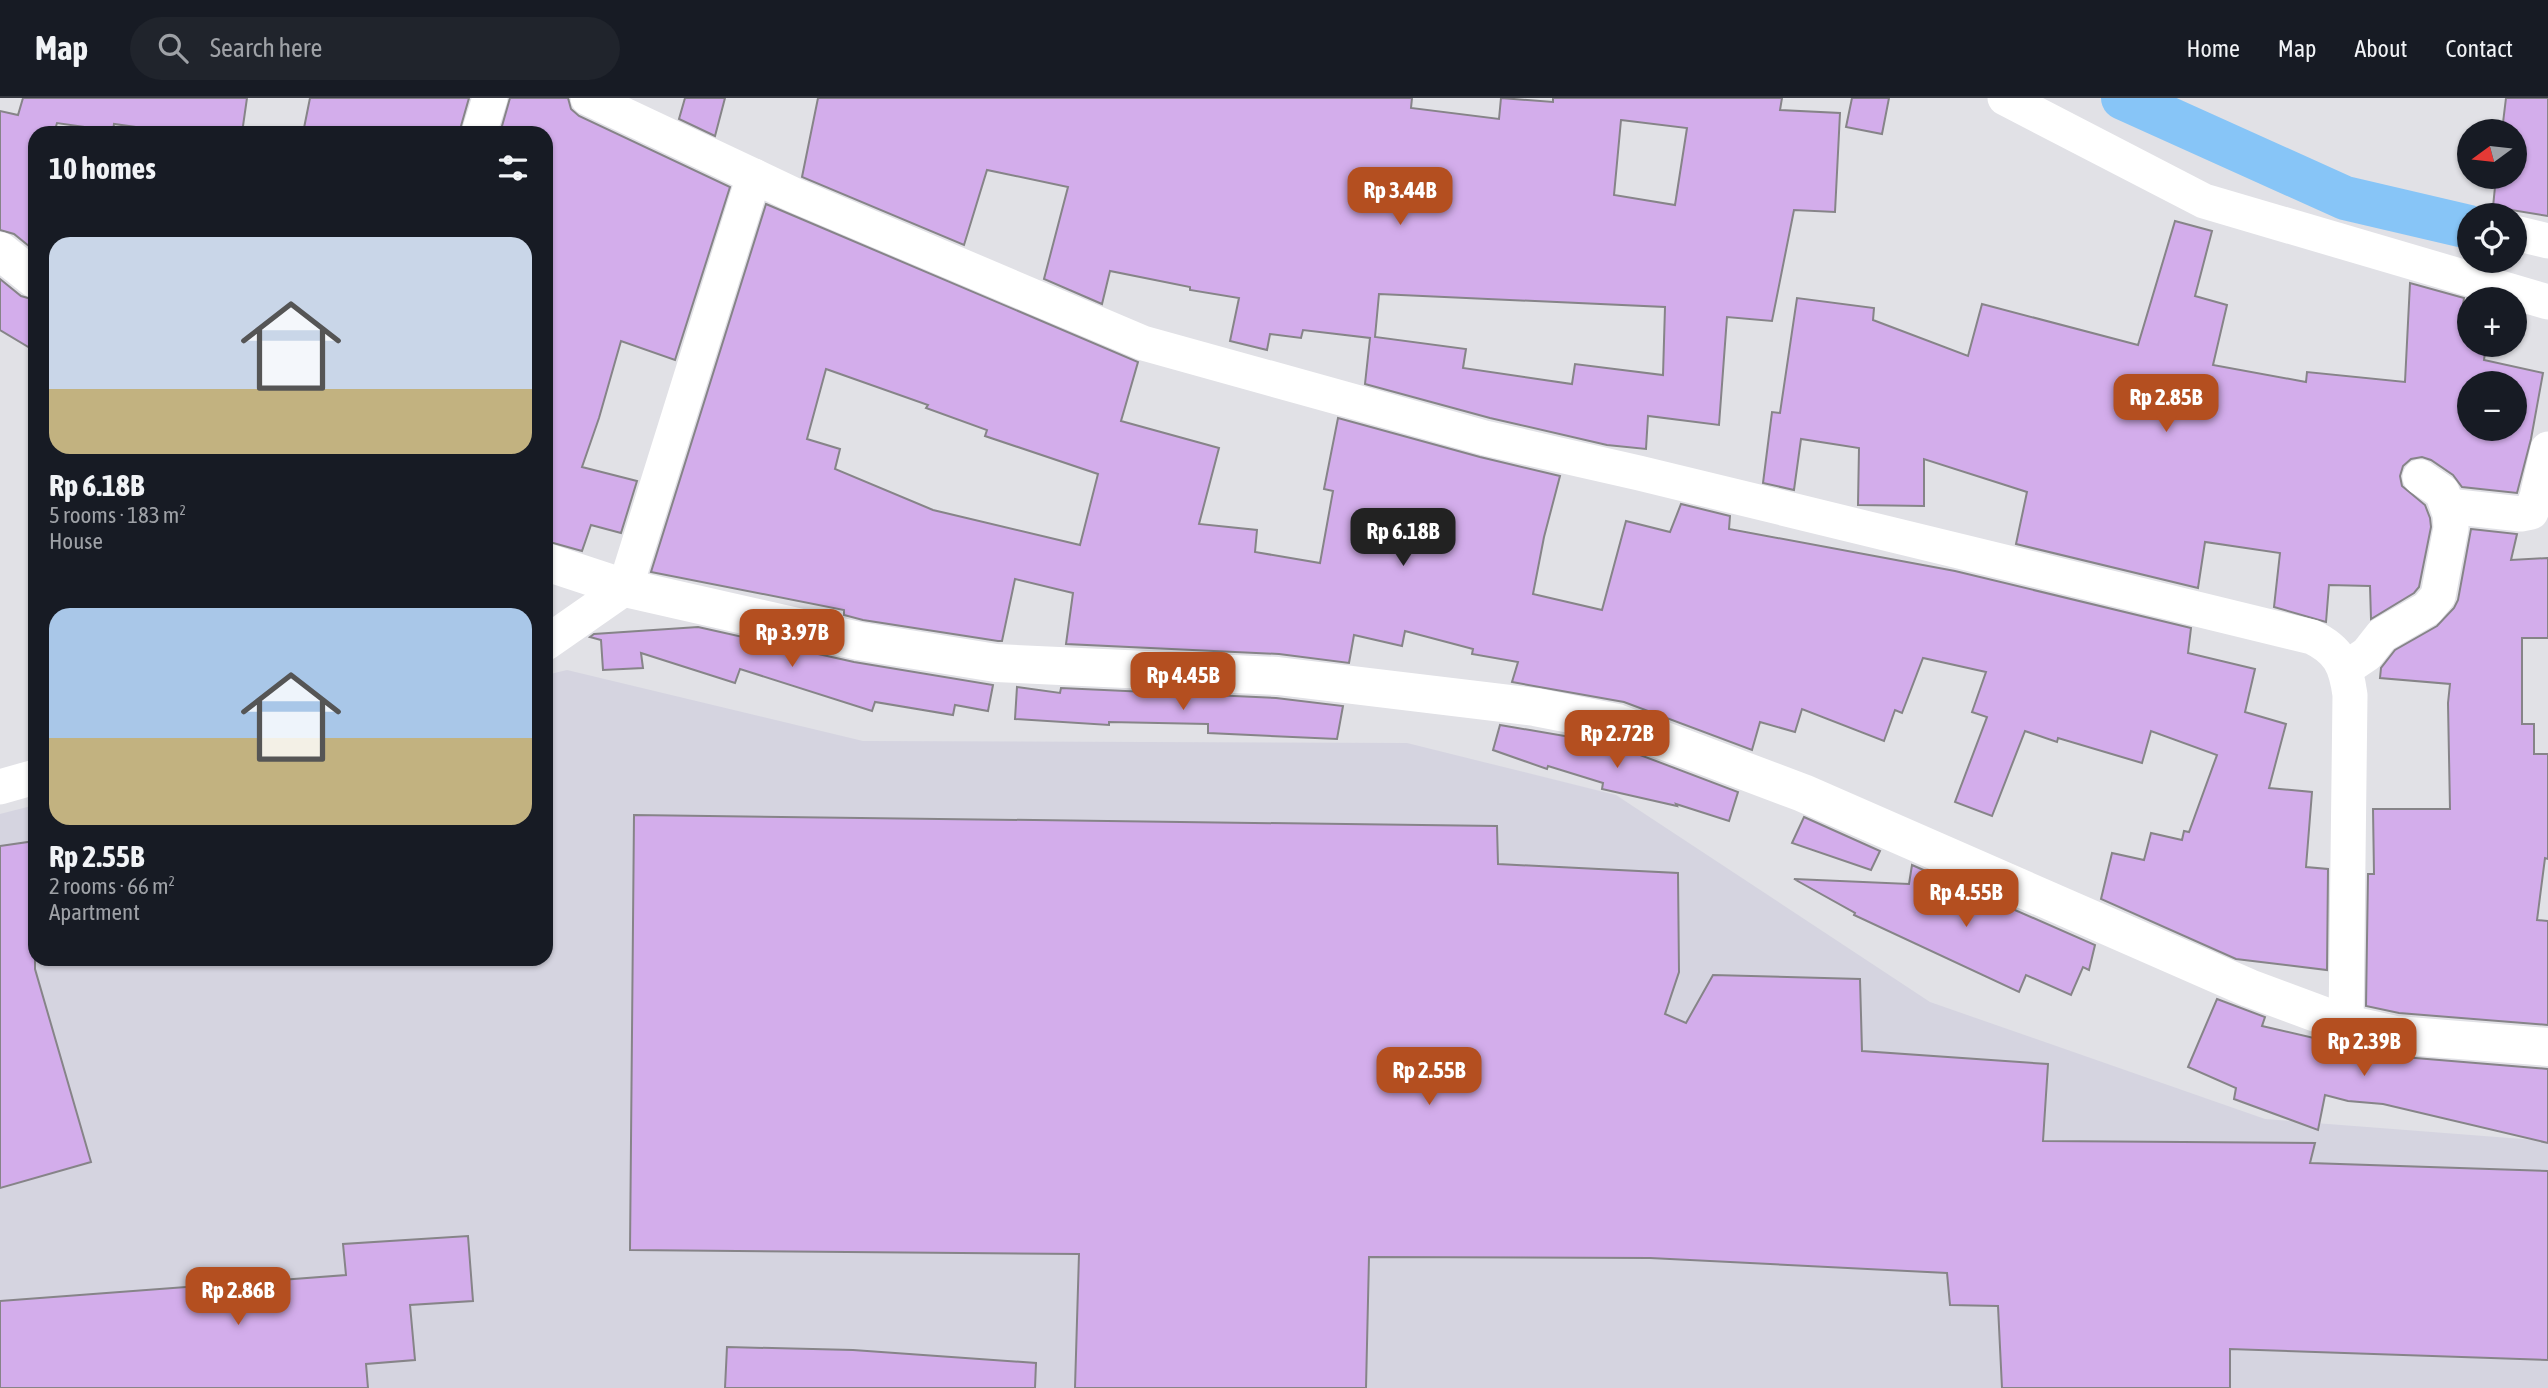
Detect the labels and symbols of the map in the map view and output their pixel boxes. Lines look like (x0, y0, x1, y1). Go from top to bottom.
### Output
north arrow (2457, 119, 2527, 189)
pin: Rp 3.44B (1328, 167, 1472, 227)
pin: Rp 2.85B (2094, 374, 2238, 434)
pin: Rp 6.18B (1331, 508, 1475, 568)
pin: Rp 3.97B (720, 610, 864, 669)
pin: Rp 4.45B (1111, 652, 1255, 712)
pin: Rp 2.72B (1545, 710, 1689, 770)
pin: Rp 4.55B (1894, 870, 2038, 929)
pin: Rp 2.39B (2292, 1018, 2436, 1078)
pin: Rp 2.55B (1357, 1048, 1501, 1107)
pin: Rp 2.86B (166, 1268, 310, 1327)

